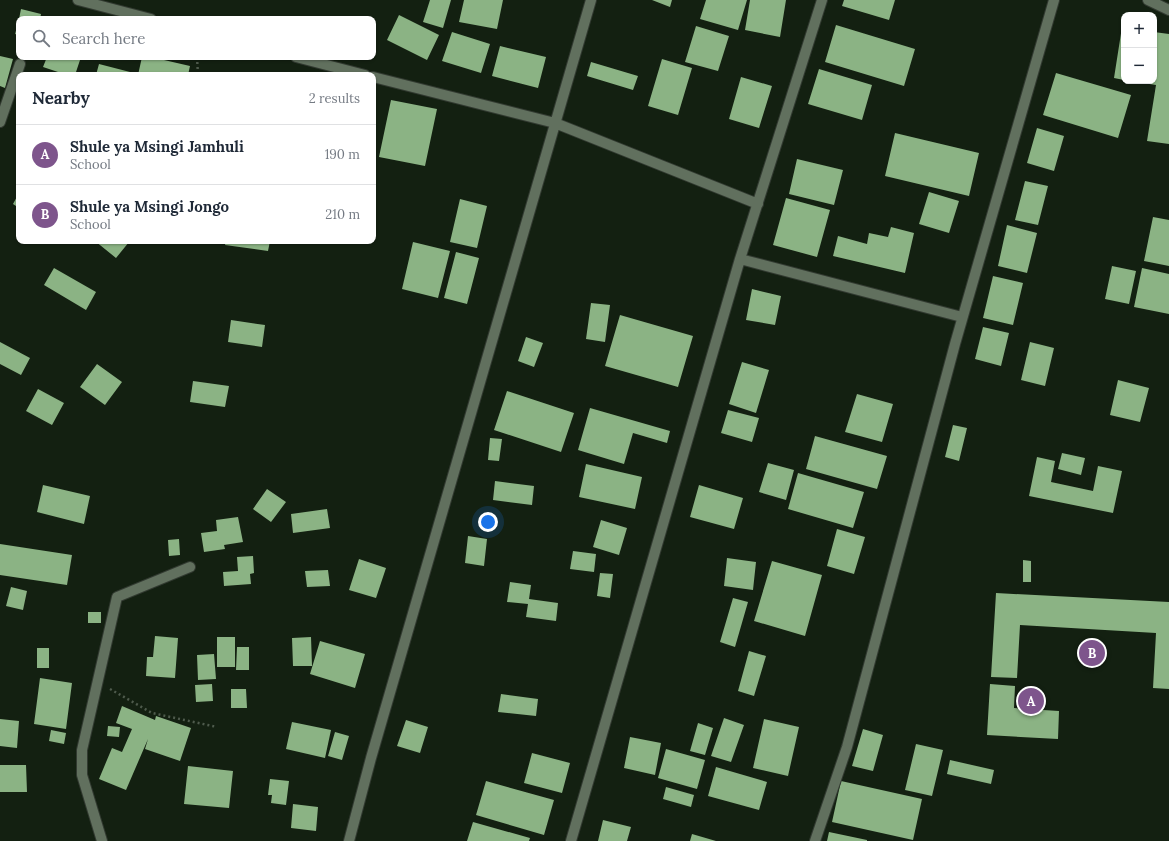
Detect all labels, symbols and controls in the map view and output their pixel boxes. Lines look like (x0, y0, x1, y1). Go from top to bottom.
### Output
map controls (1121, 12, 1157, 84)
button: + (1121, 12, 1157, 48)
search box (16, 16, 376, 60)
icon: search (30, 27, 52, 49)
text: Search here (62, 29, 145, 48)
button: − (1121, 48, 1157, 84)
text: Nearby (32, 87, 90, 109)
text: 2 results (309, 90, 360, 107)
text: Shule ya Msingi Jamhuli (70, 137, 244, 156)
text: A (41, 146, 49, 163)
text: 190 m (325, 146, 360, 163)
text: School (70, 156, 111, 173)
text: Shule ya Msingi Jongo (70, 197, 229, 216)
text: B (41, 206, 49, 223)
text: 210 m (325, 206, 360, 223)
text: School (70, 216, 111, 233)
your location (478, 512, 498, 532)
pin: B (1079, 638, 1105, 668)
pin: A (1018, 686, 1044, 716)

